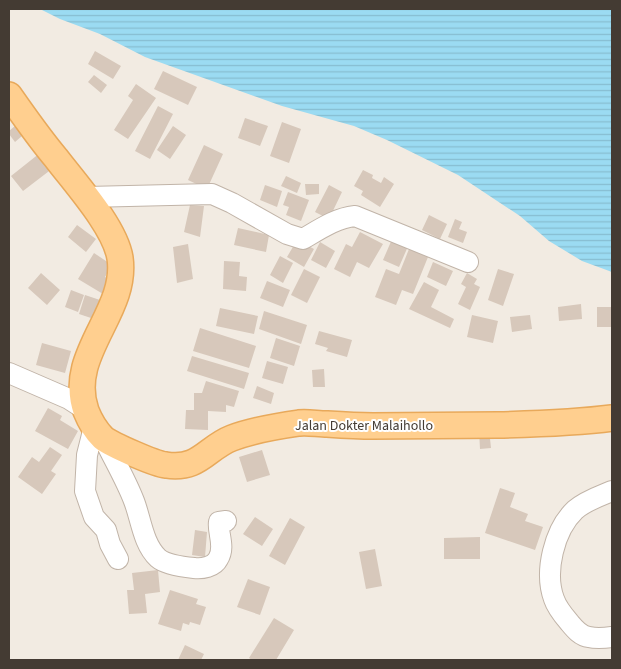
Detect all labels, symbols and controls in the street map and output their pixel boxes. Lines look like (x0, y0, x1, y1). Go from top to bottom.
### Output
street label: Jalan Dokter Malaihollo (295, 416, 433, 436)

